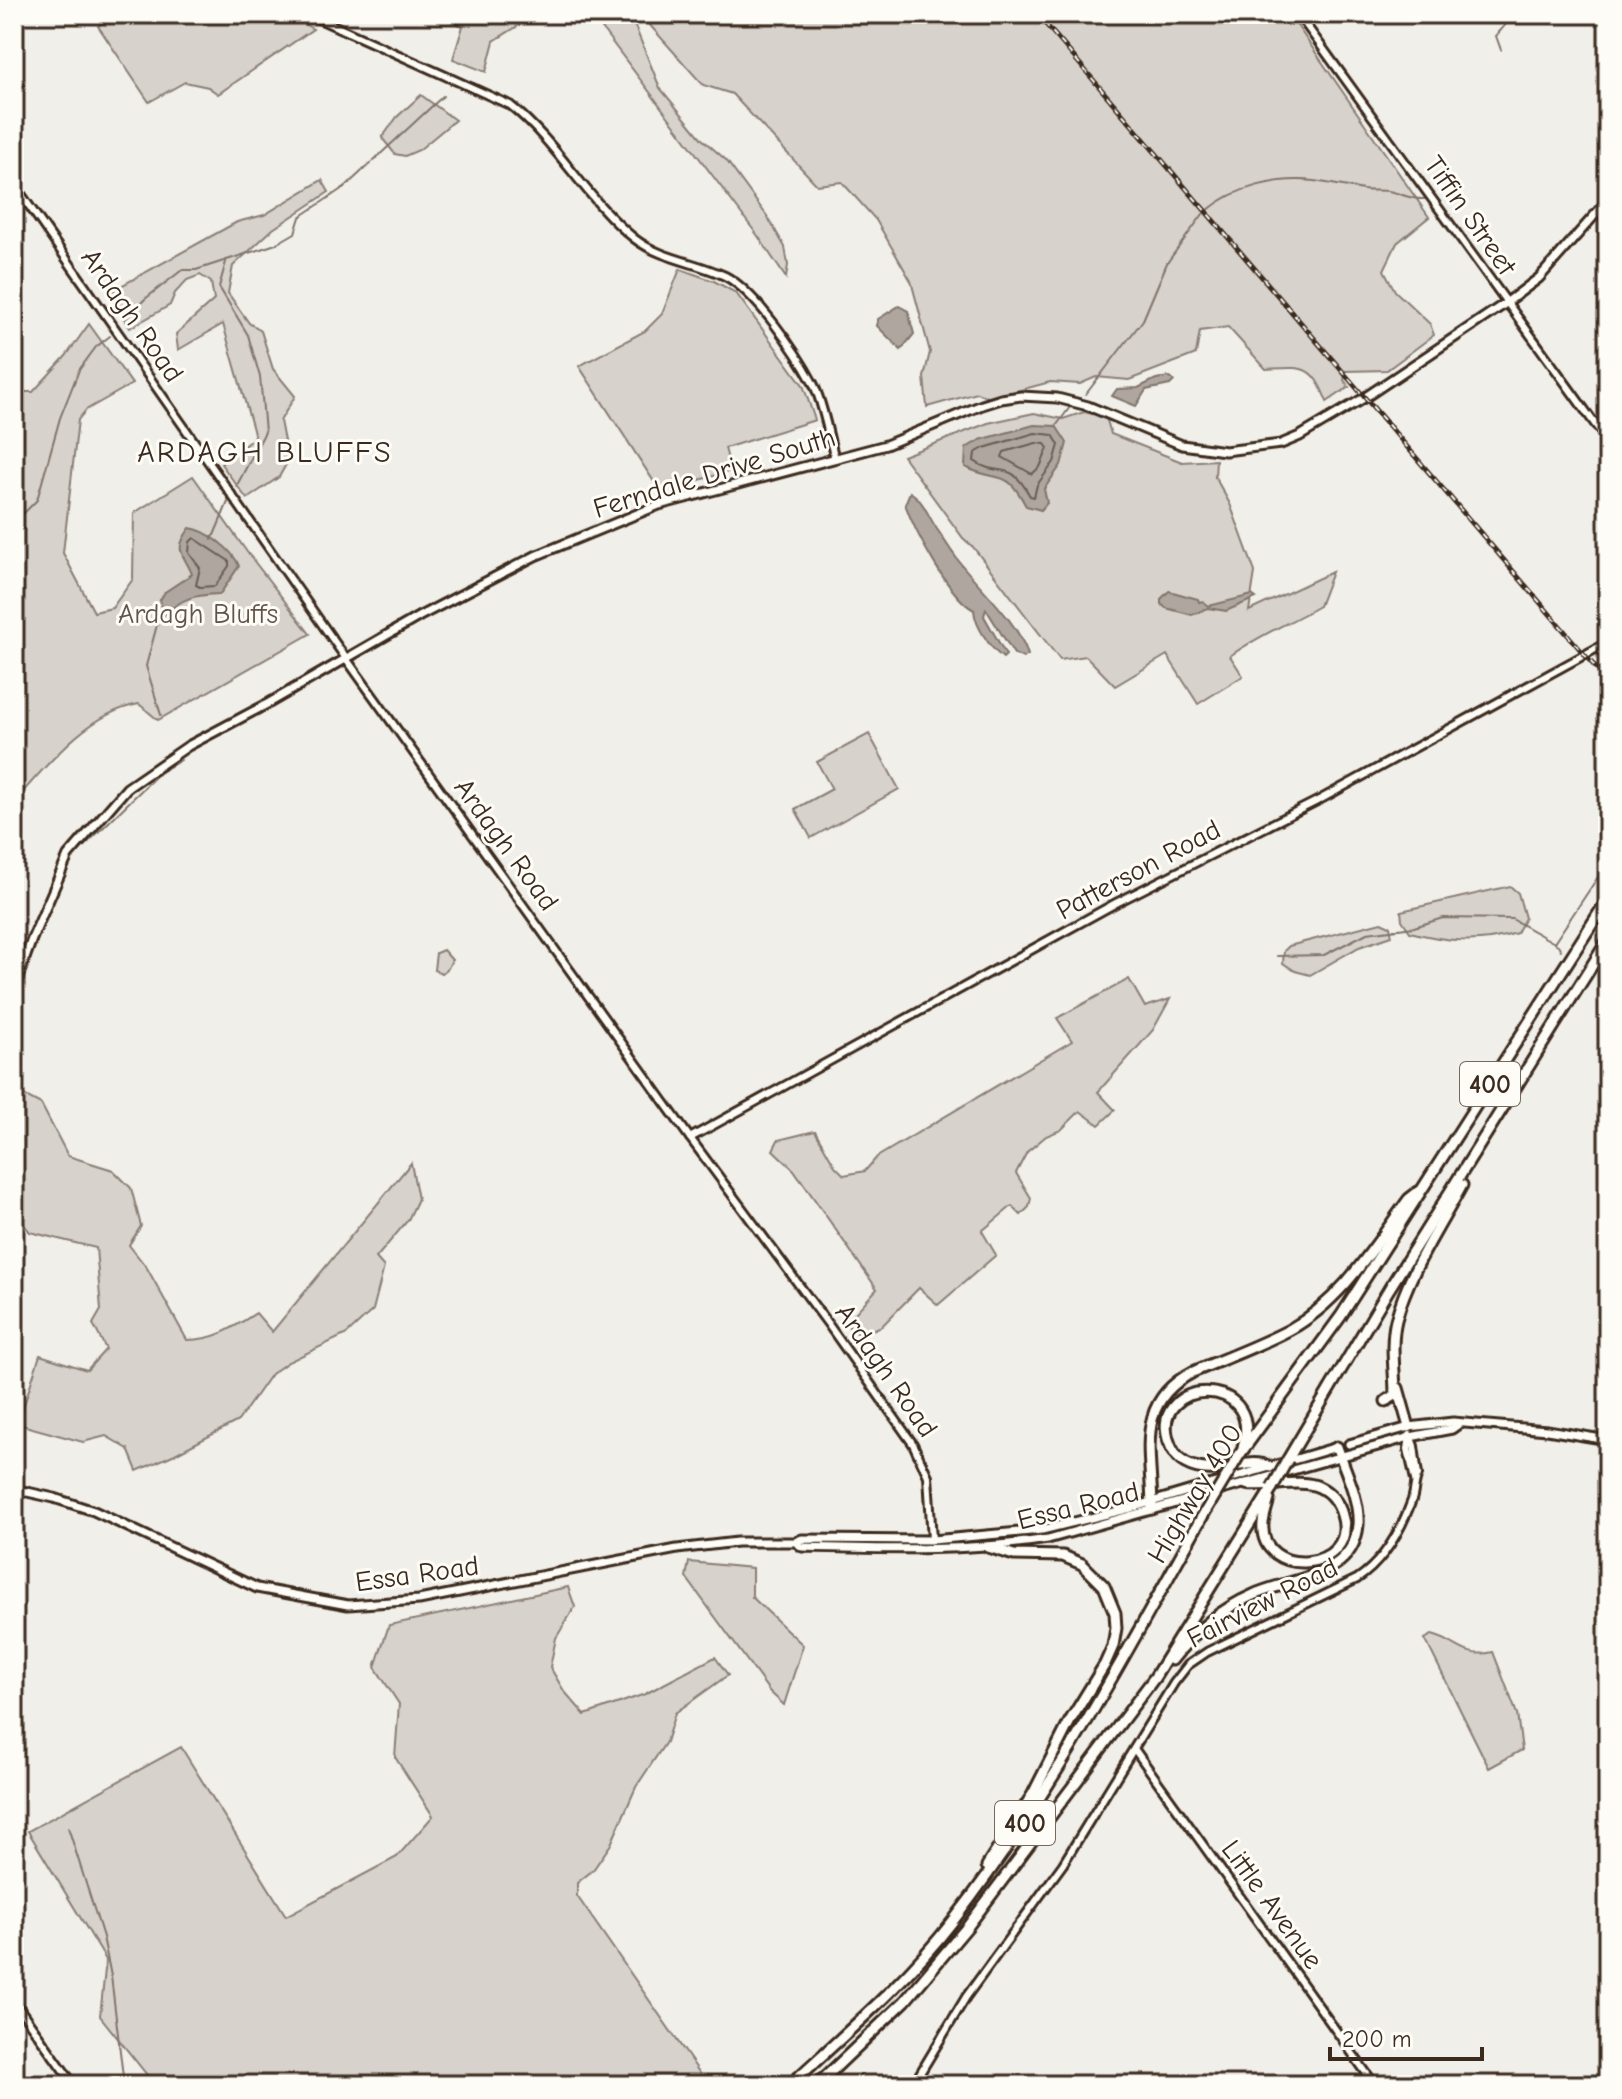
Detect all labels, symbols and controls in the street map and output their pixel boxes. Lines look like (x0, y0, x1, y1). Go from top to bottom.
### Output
street label: Tiffin Street (1418, 150, 1523, 282)
street label: Ardagh Road (74, 243, 190, 388)
street label: Ferndale Drive South (590, 421, 839, 525)
district label: ARDAGH BLUFFS (137, 435, 393, 470)
park label: Ardagh Bluffs (118, 598, 278, 630)
street label: Ardagh Road (448, 772, 565, 917)
street label: Patterson Road (1051, 813, 1226, 926)
road number: 400 (1460, 1062, 1520, 1106)
street label: Ardagh Road (828, 1298, 944, 1443)
street label: Highway 400 (1141, 1418, 1249, 1569)
street label: Essa Road (1014, 1475, 1142, 1537)
street label: Essa Road (353, 1549, 481, 1598)
street label: Fairview Road (1182, 1551, 1343, 1655)
road number: 400 (995, 1801, 1055, 1845)
street label: Little Avenue (1215, 1834, 1330, 1975)
scale bar (1330, 2011, 1482, 2061)
text: 200 m (1342, 2025, 1412, 2053)

